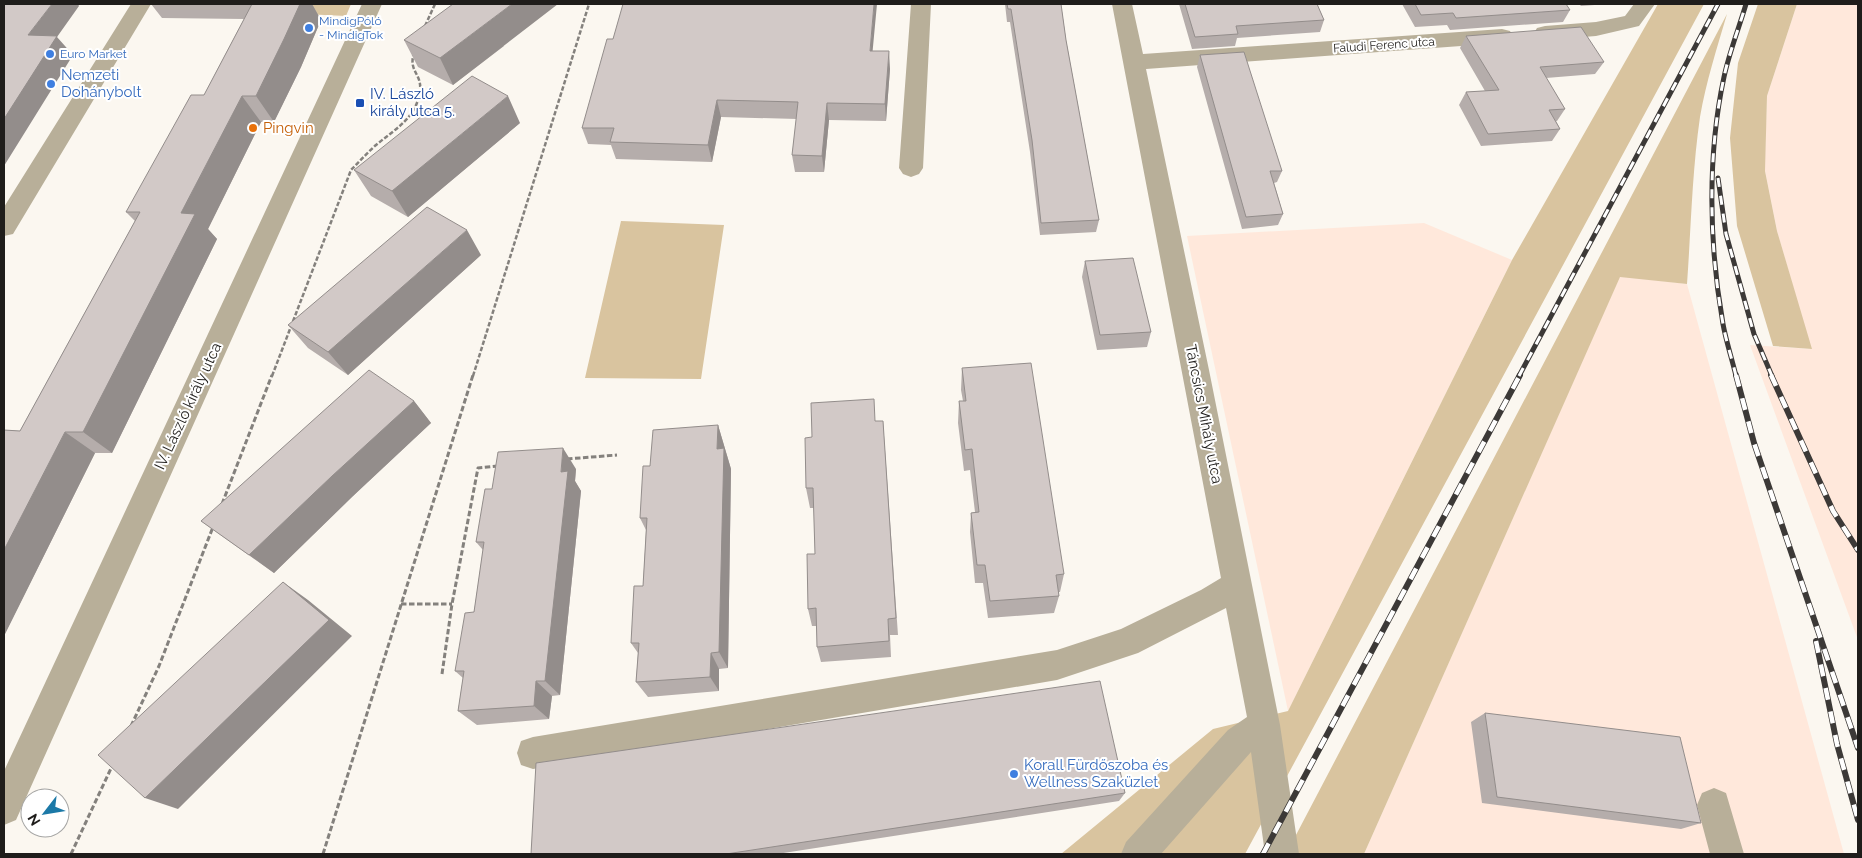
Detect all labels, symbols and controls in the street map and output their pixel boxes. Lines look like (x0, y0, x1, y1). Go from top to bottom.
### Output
place label: MindigPóló - MindigTok (319, 14, 384, 42)
marker: MindigPóló - MindigTok (303, 22, 315, 34)
street label: Faludi Ferenc utca (1333, 34, 1435, 56)
place label: Euro Market (60, 47, 127, 61)
marker: Euro Market (44, 48, 56, 60)
place label: Nemzeti Dohánybolt (61, 66, 142, 101)
marker: Nemzeti Dohánybolt (45, 78, 57, 90)
place label: IV. László király utca 5. (370, 85, 455, 120)
marker: IV. László király utca 5. (354, 97, 366, 109)
place label: Pingvin (263, 119, 314, 137)
marker: Pingvin (247, 122, 259, 134)
street label: IV. László király utca (151, 340, 225, 472)
street label: Táncsics Mihály utca (1182, 343, 1226, 485)
place label: Korall Fürdőszoba és Wellness Szaküzlet (1024, 756, 1168, 791)
marker: Korall Fürdőszoba és Wellness Szaküzlet (1008, 768, 1020, 780)
north arrow (20, 788, 70, 838)
text: N (24, 811, 43, 828)

